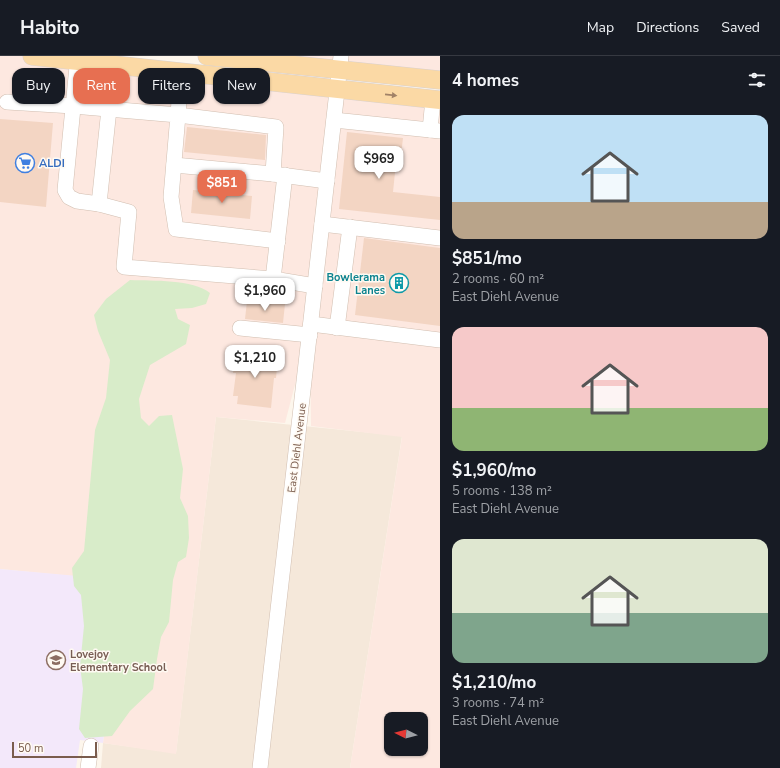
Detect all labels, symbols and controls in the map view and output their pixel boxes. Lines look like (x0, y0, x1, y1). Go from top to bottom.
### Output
text: Habito (20, 15, 79, 41)
text: Map (587, 18, 614, 37)
text: Directions (636, 18, 699, 37)
text: Saved (721, 18, 760, 37)
chip: Buy (12, 68, 65, 104)
chip: Rent (73, 68, 130, 104)
chip: Filters (138, 68, 205, 104)
chip: New (213, 68, 270, 104)
text: 4 homes (452, 69, 519, 92)
icon: filters (746, 69, 768, 91)
one-way arrow (385, 91, 397, 98)
icon: home (574, 141, 646, 213)
pin: $969 (355, 146, 403, 180)
text: $969 (363, 150, 395, 168)
supermarket icon: ALDI (14, 152, 36, 174)
place label: ALDI (39, 156, 65, 171)
pin: $851 (198, 170, 246, 204)
text: $851 (206, 174, 238, 192)
text: $851/mo (452, 247, 522, 270)
place label: Bowlerama Lanes (326, 270, 385, 298)
text: 2 rooms · 60 m² (452, 270, 544, 288)
building icon: Bowlerama Lanes (388, 272, 410, 294)
pin: $1,960 (232, 278, 298, 312)
text: $1,960 (244, 282, 286, 300)
text: East Diehl Avenue (452, 288, 559, 306)
pin: $1,210 (222, 345, 288, 379)
text: $1,210 (234, 349, 276, 367)
icon: home (574, 353, 646, 425)
street label: East Diehl Avenue (284, 402, 310, 494)
text: $1,960/mo (452, 459, 536, 482)
text: 5 rooms · 138 m² (452, 482, 552, 500)
text: East Diehl Avenue (452, 500, 559, 518)
icon: home (574, 565, 646, 637)
place label: Lovejoy Elementary School (70, 647, 167, 675)
school or university icon: Lovejoy Elementary School (45, 649, 67, 671)
text: $1,210/mo (452, 671, 536, 694)
text: 3 rooms · 74 m² (452, 694, 544, 712)
north arrow (384, 712, 428, 756)
map controls (384, 712, 428, 756)
text: East Diehl Avenue (452, 712, 559, 730)
scale bar (12, 740, 97, 759)
text: 50 m (18, 741, 43, 756)

